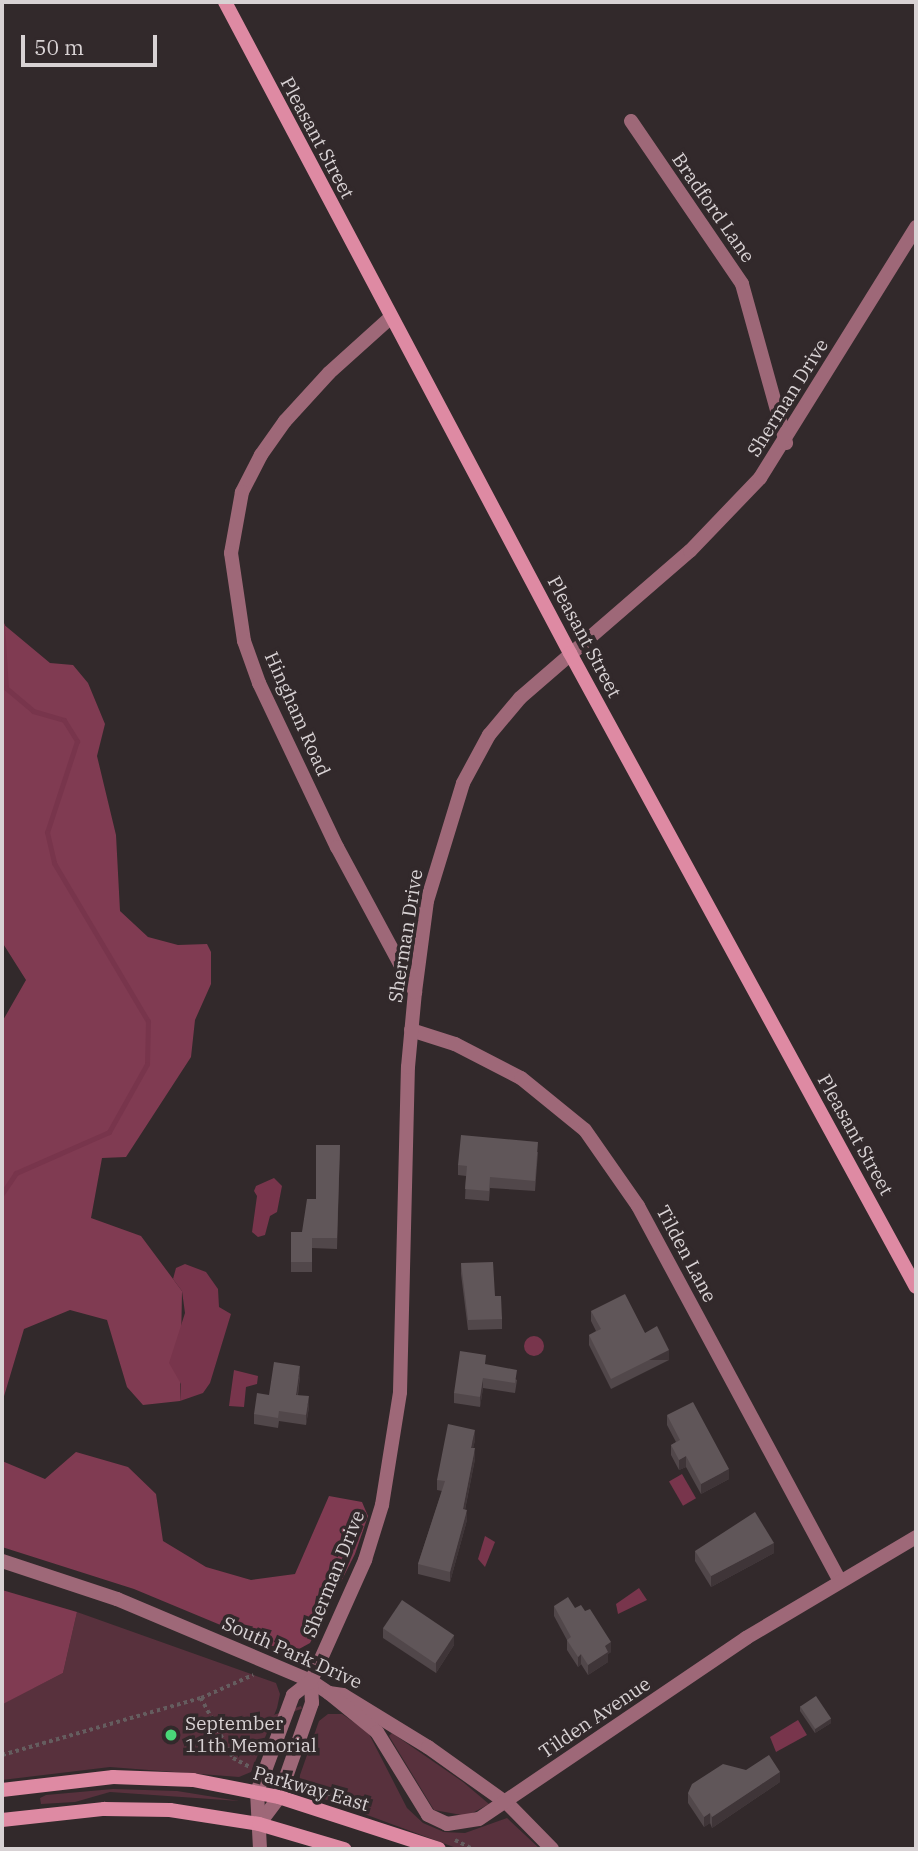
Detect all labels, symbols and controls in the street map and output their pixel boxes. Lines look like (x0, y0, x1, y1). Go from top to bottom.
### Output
scale bar (24, 21, 161, 65)
text: 50 m (34, 33, 84, 61)
street label: Pleasant Street (275, 73, 359, 203)
street label: Bradford Lane (667, 149, 759, 267)
street label: Sherman Drive (743, 335, 833, 461)
street label: Pleasant Street (542, 572, 626, 702)
street label: Hingham Road (259, 648, 335, 780)
street label: Sherman Drive (384, 868, 428, 1004)
street label: Pleasant Street (812, 1071, 898, 1199)
street label: Tilden Lane (651, 1202, 721, 1306)
street label: Sherman Drive (298, 1507, 370, 1641)
street label: South Park Drive (219, 1612, 365, 1694)
street label: Tilden Avenue (535, 1672, 655, 1764)
place label: September 11th Memorial (185, 1713, 317, 1757)
marker: September 11th Memorial (163, 1727, 179, 1743)
street label: Parkway East (251, 1762, 371, 1816)

